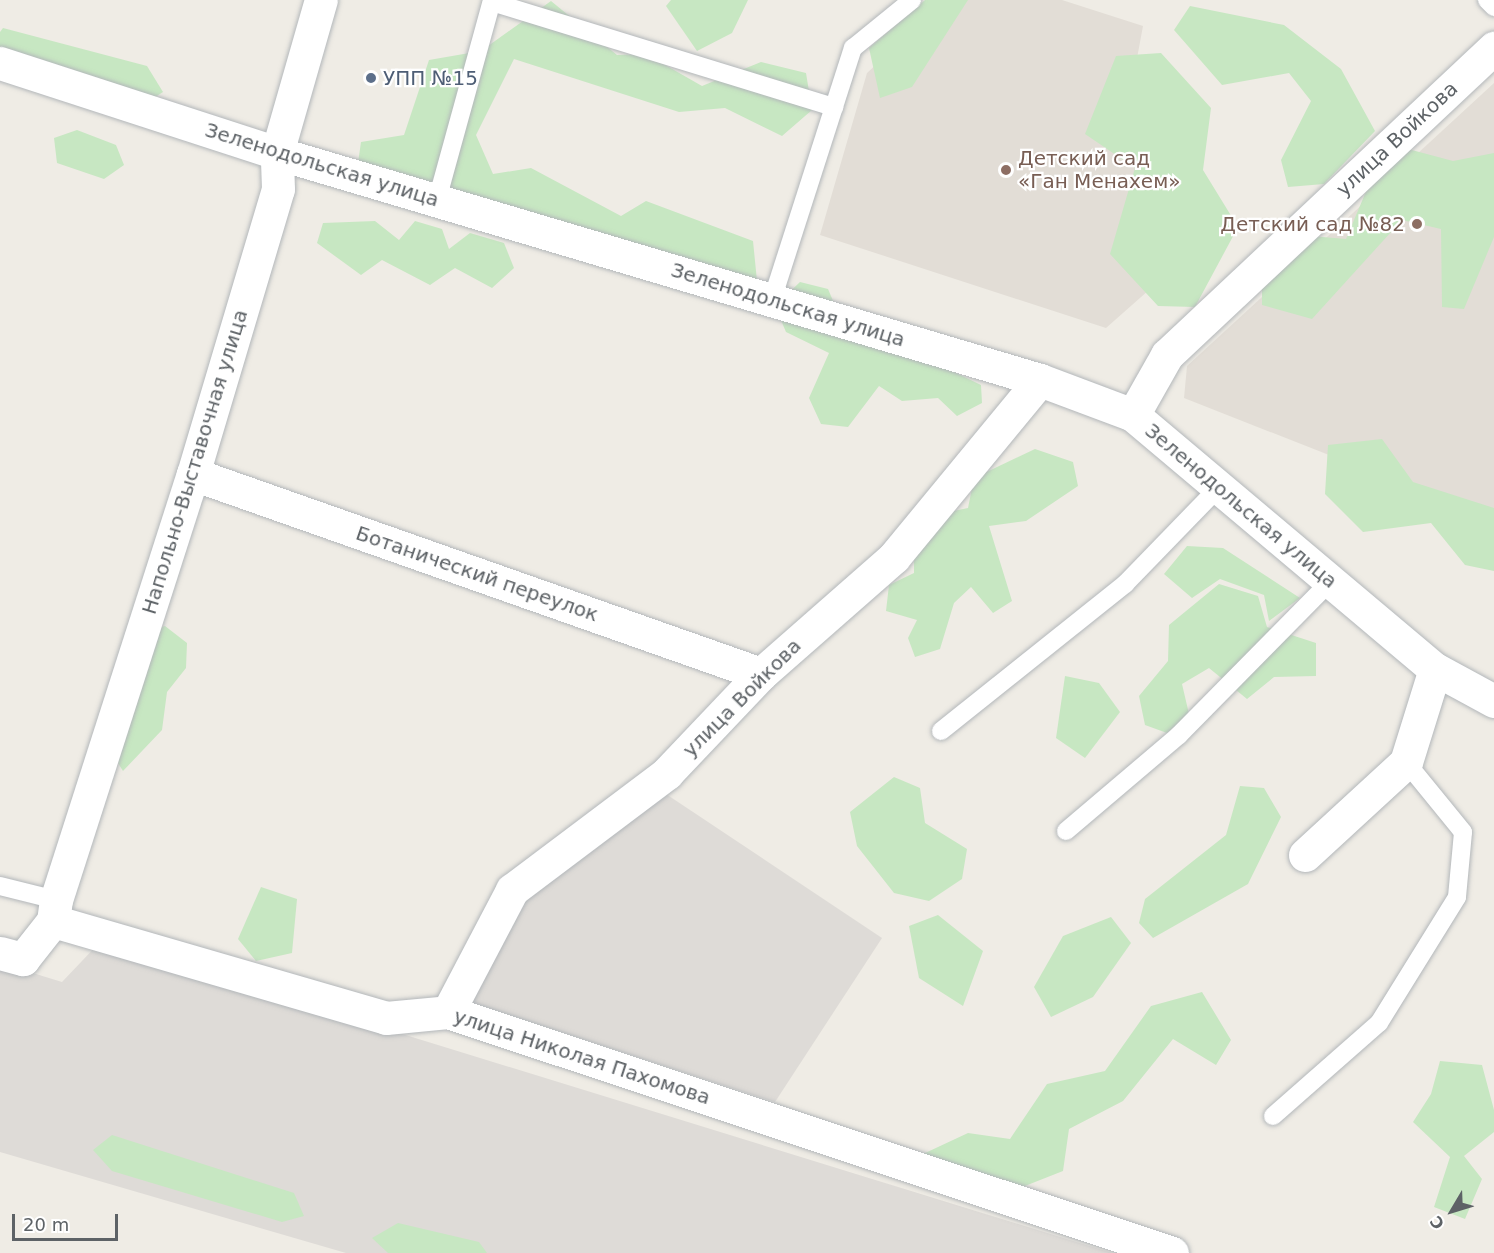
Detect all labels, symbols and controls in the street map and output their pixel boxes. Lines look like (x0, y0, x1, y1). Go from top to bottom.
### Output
place label: УПП №15 (383, 66, 478, 90)
marker: УПП №15 (364, 71, 378, 85)
street label: улица Войкова (1331, 77, 1463, 201)
street label: Зеленодольская улица (202, 118, 442, 212)
place label: Детский сад «Ган Менахем» (1018, 146, 1180, 193)
marker: Детский сад «Ган Менахем» (999, 163, 1013, 177)
place label: Детский сад №82 (1220, 212, 1405, 236)
marker: Детский сад №82 (1410, 217, 1424, 231)
street label: Зеленодольская улица (668, 258, 908, 352)
street label: Напольно-Выставочная улица (137, 307, 253, 617)
street label: Зеленодольская улица (1140, 419, 1342, 593)
street label: Ботанический переулок (353, 521, 601, 627)
street label: улица Войкова (678, 634, 806, 762)
street label: улица Николая Пахомова (451, 1004, 713, 1110)
north arrow (1422, 1181, 1482, 1241)
scale bar (15, 1202, 122, 1240)
text: С (1426, 1212, 1449, 1233)
text: 20 m (23, 1214, 69, 1235)

